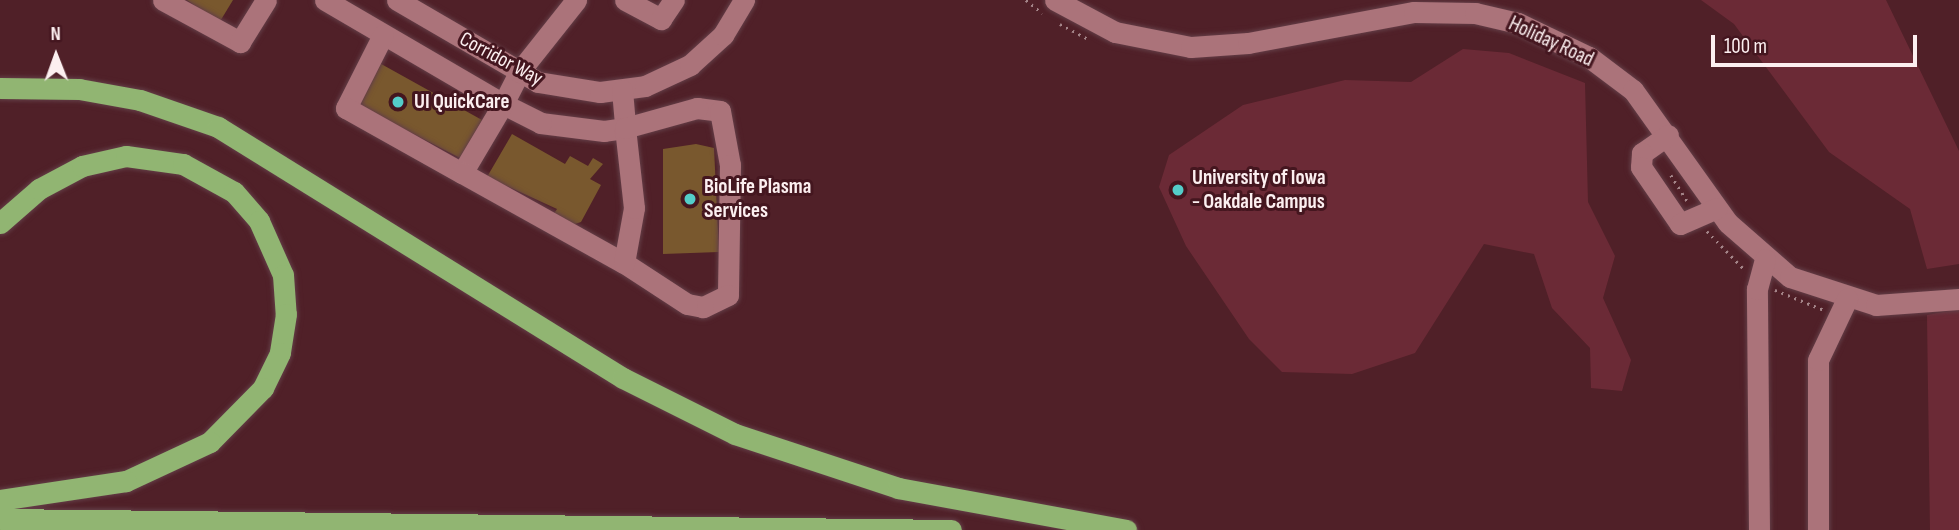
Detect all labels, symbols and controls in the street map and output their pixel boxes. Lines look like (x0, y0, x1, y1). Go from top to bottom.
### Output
street label: Holiday Road (1505, 11, 1597, 73)
north arrow (21, 21, 91, 91)
scale bar (1714, 21, 1920, 65)
text: N (50, 23, 61, 46)
street label: Corridor Way (455, 27, 547, 91)
text: 100 m (1724, 34, 1767, 59)
place label: UI QuickCare (414, 89, 509, 115)
marker: UI QuickCare (388, 92, 408, 112)
place label: University of Iowa - Oakdale Campus (1192, 165, 1326, 215)
place label: BioLife Plasma Services (704, 174, 811, 224)
marker: University of Iowa - Oakdale Campus (1170, 182, 1186, 198)
marker: BioLife Plasma Services (682, 191, 698, 207)

